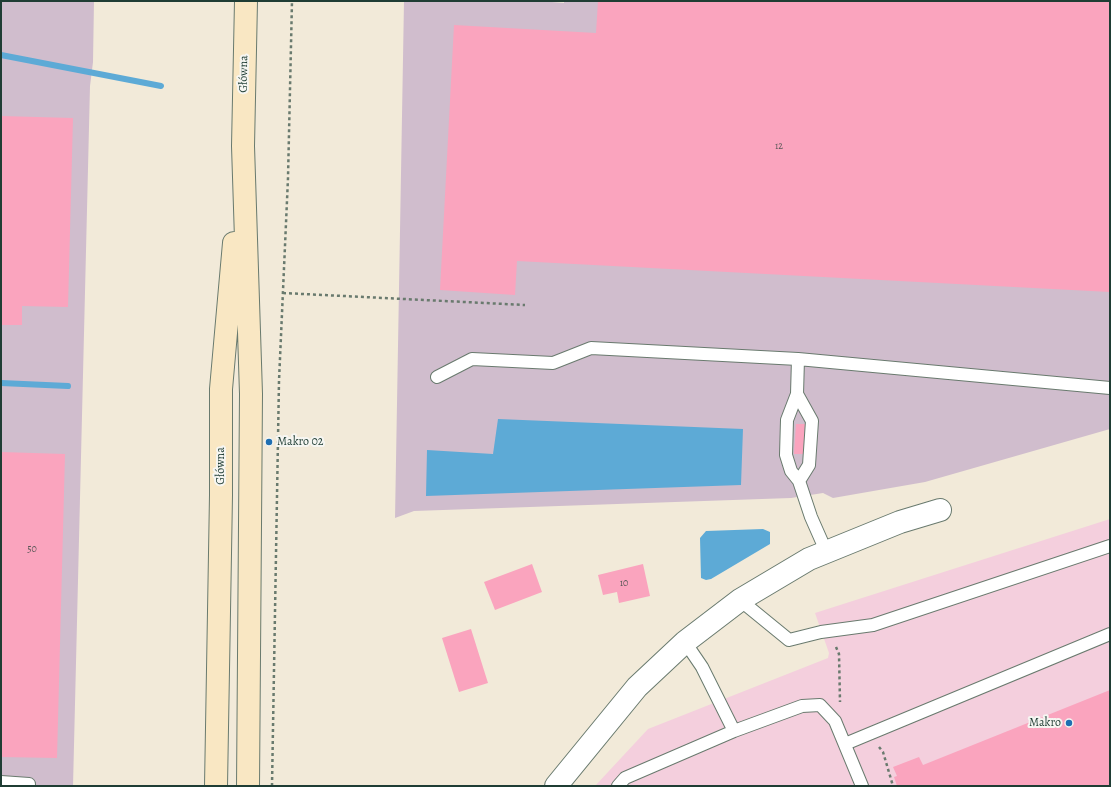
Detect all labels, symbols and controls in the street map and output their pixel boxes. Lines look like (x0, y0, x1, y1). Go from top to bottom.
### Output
street label: Główna (236, 55, 252, 93)
house number: 12 (775, 141, 783, 153)
place label: Makro 02 (277, 435, 324, 449)
marker: Makro 02 (264, 437, 274, 447)
street label: Główna (214, 447, 228, 485)
house number: 50 (27, 544, 37, 556)
house number: 10 (620, 578, 628, 590)
place label: Makro (1029, 716, 1061, 730)
marker: Makro (1064, 718, 1074, 728)

